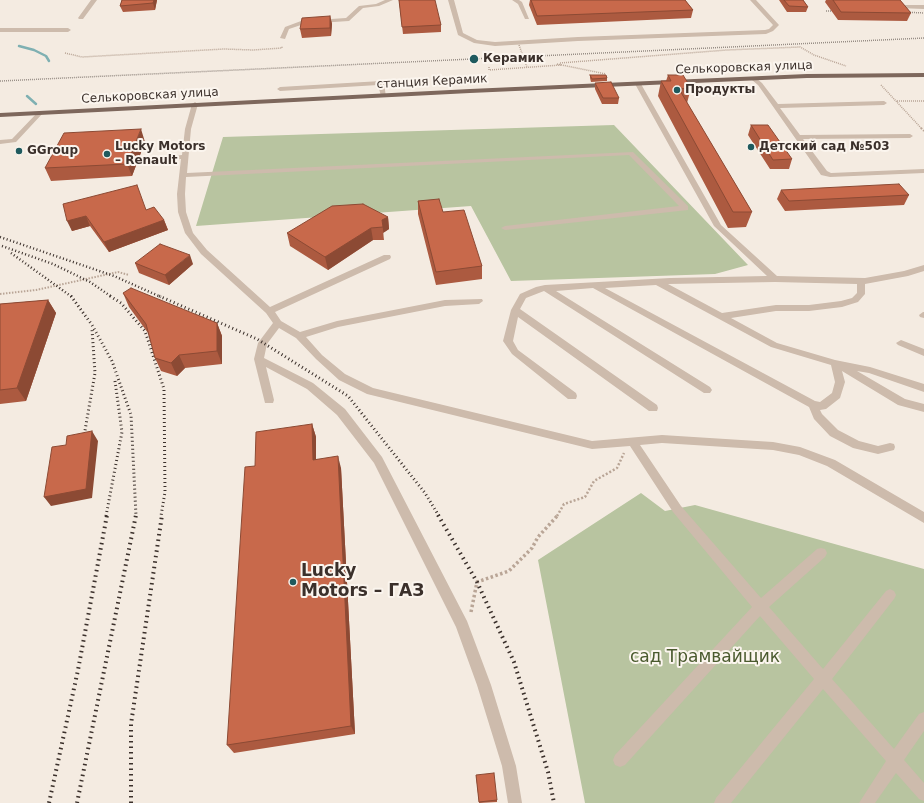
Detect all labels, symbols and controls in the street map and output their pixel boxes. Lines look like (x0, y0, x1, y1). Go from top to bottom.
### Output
place label: Керамик (483, 52, 544, 66)
marker: Керамик (468, 53, 480, 65)
street label: Селькоровская улица (675, 58, 813, 78)
street label: станция Керамик (376, 72, 488, 92)
place label: Продукты (685, 83, 755, 97)
street label: Селькоровская улица (81, 85, 219, 107)
marker: Продукты (672, 85, 682, 95)
place label: Lucky Motors – Renault (115, 140, 206, 168)
place label: Детский сад №503 (759, 140, 890, 154)
marker: Детский сад №503 (746, 142, 756, 152)
place label: GGroup (27, 144, 78, 158)
marker: GGroup (14, 146, 24, 156)
marker: Lucky Motors – Renault (102, 149, 112, 159)
place label: Lucky Motors – ГАЗ (301, 562, 424, 602)
marker: Lucky Motors – ГАЗ (288, 577, 298, 587)
park label: сад Трамвайщик (630, 648, 780, 668)

